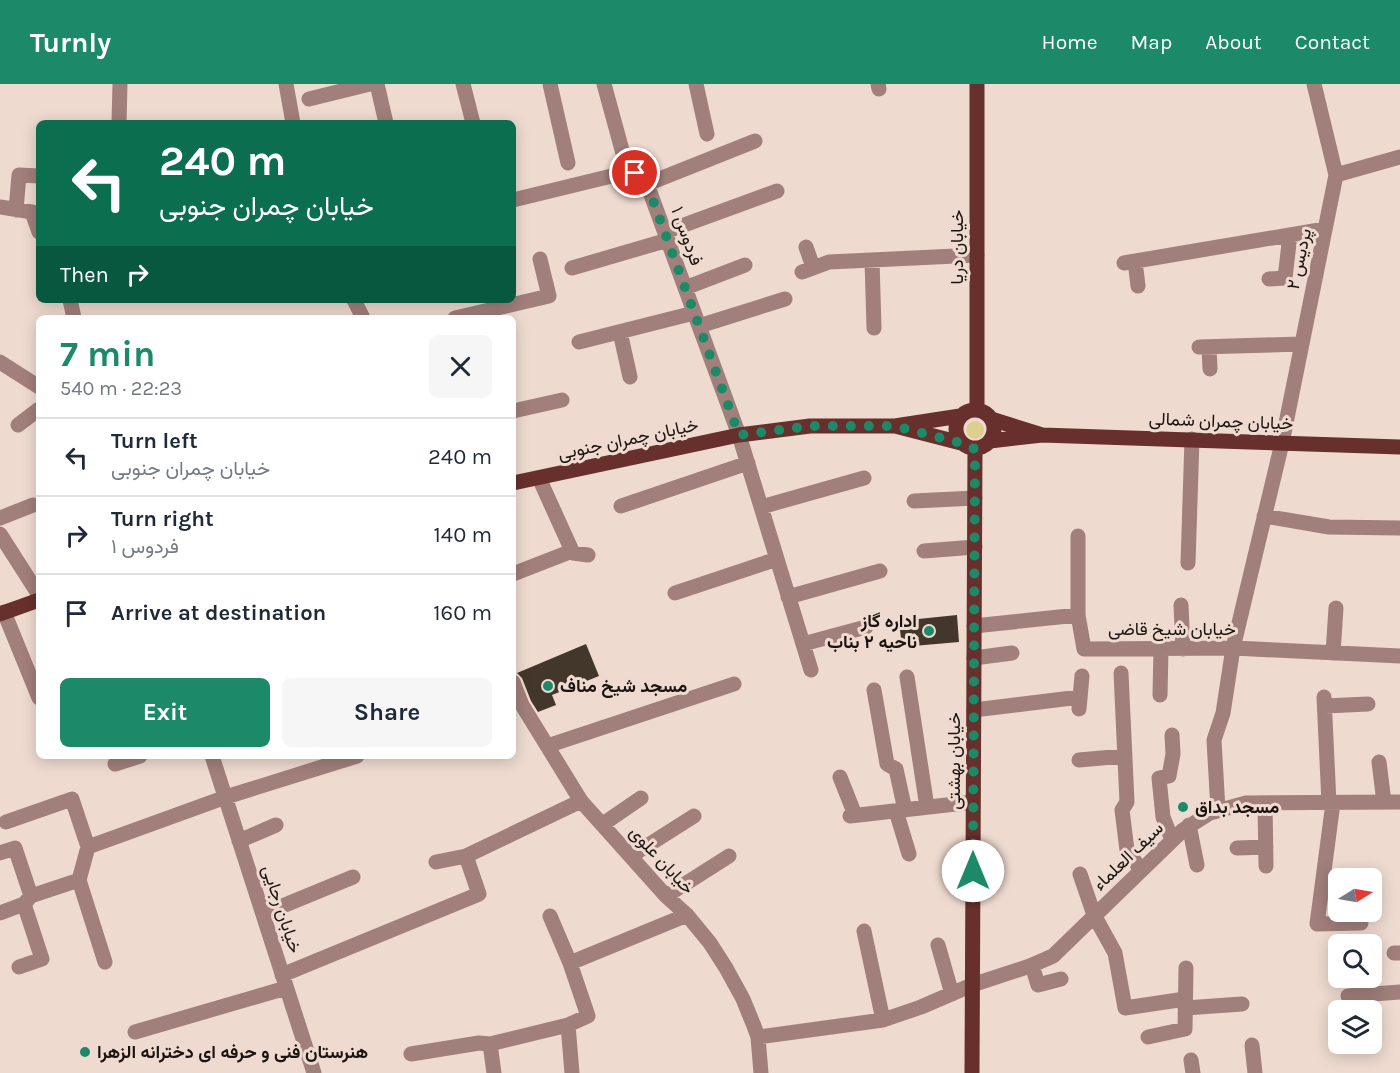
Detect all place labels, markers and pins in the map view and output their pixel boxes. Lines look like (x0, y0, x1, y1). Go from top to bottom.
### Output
pin (609, 147, 660, 198)
place label: اداره گاز ناحیه ۲ بناب (827, 610, 917, 653)
marker: اداره گاز ناحیه ۲ بناب (922, 624, 936, 638)
place label: مسجد شیخ مناف (560, 675, 688, 698)
marker: مسجد شیخ مناف (541, 679, 555, 693)
place label: مسجد بداق (1195, 796, 1279, 818)
marker: مسجد بداق (1176, 800, 1190, 814)
place label: هنرستان فنی و حرفه ای دخترانه الزهرا (97, 1041, 368, 1063)
marker: هنرستان فنی و حرفه ای دخترانه الزهرا (78, 1045, 92, 1059)

